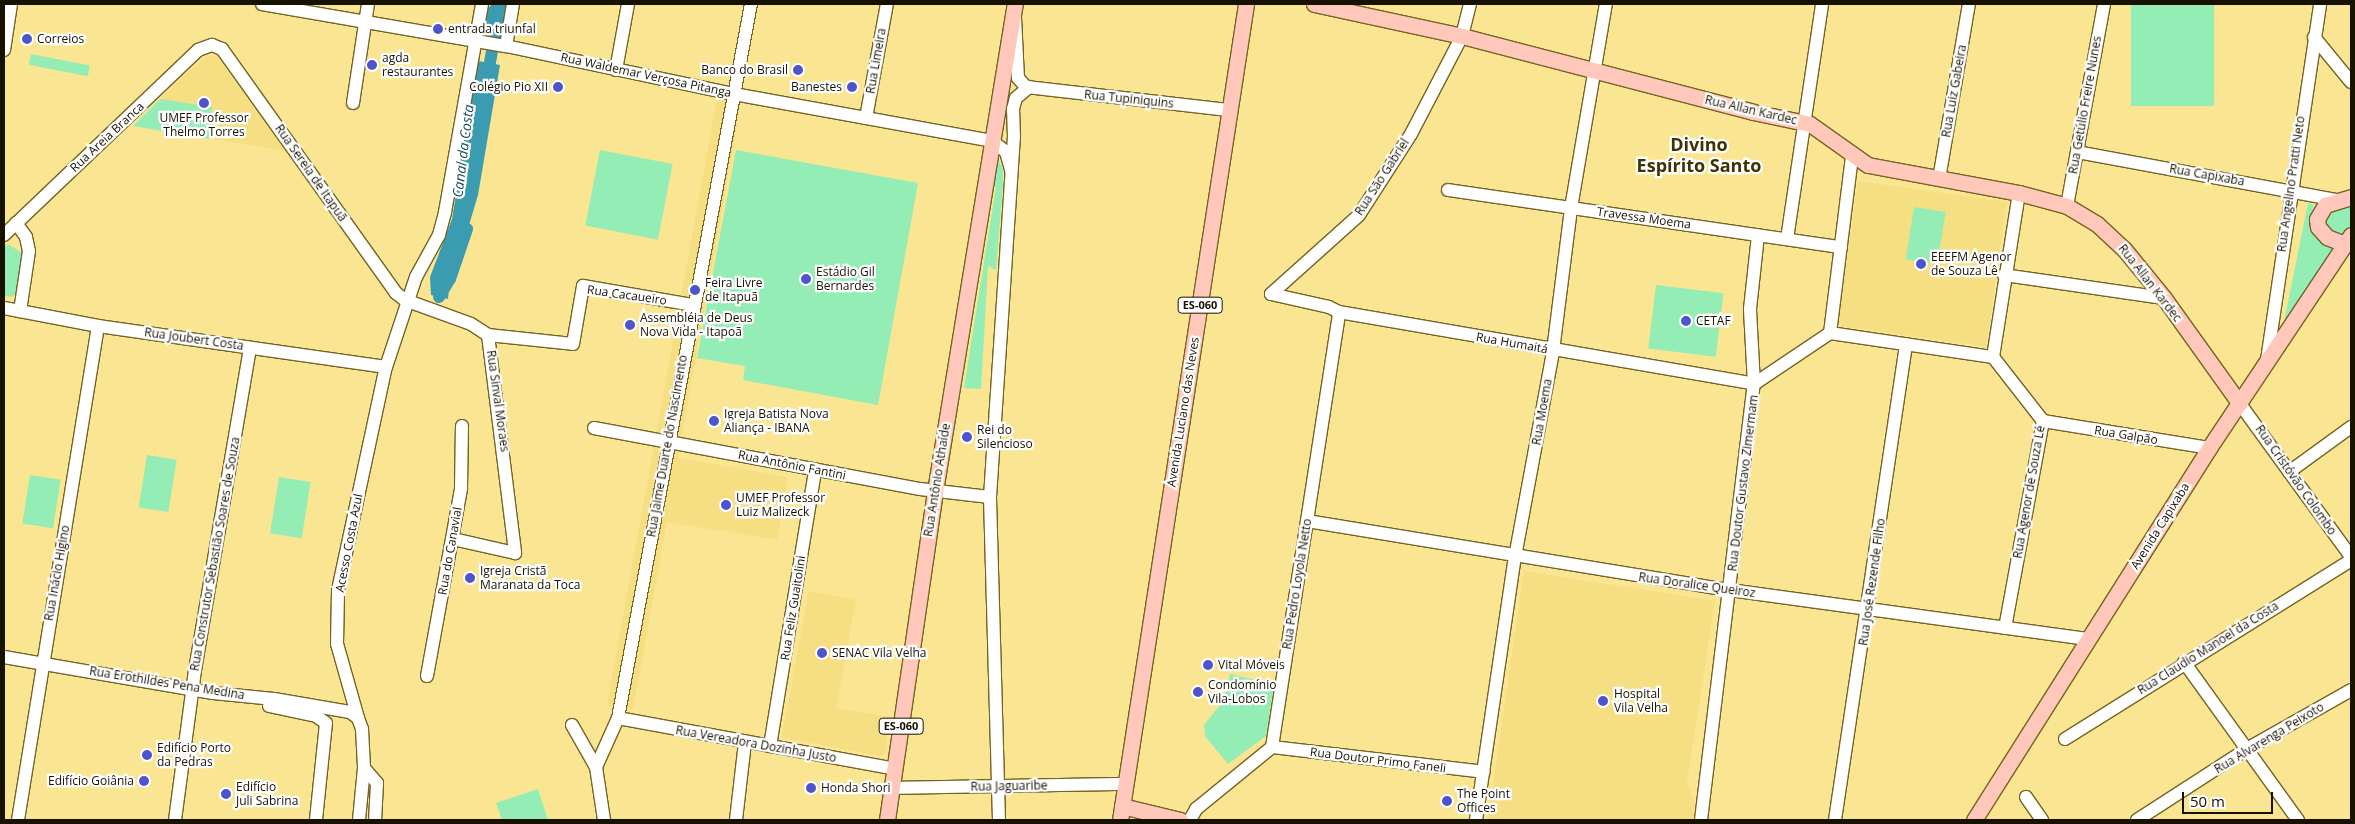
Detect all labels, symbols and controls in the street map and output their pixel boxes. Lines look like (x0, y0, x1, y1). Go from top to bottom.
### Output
place label: entrada triunfal (448, 22, 536, 36)
marker: entrada triunfal (432, 23, 444, 35)
street label: Rua Limeira (863, 27, 889, 95)
place label: Correios (37, 32, 84, 46)
marker: Correios (21, 33, 33, 45)
street label: Rua Getúlio Freire Nunes (2066, 35, 2104, 175)
street label: Rua Luiz Gabeira (1939, 43, 1969, 139)
street label: Rua Waldemar Verçosa Pitanga (559, 50, 733, 100)
place label: agda restaurantes (382, 51, 453, 79)
marker: agda restaurantes (366, 59, 378, 71)
place label: Banco do Brasil (701, 63, 788, 77)
marker: Banco do Brasil (792, 64, 804, 76)
place label: Colégio Pio XII (469, 80, 548, 94)
place label: Banestes (791, 80, 842, 94)
marker: Colégio Pio XII (552, 81, 564, 93)
marker: Banestes (846, 81, 858, 93)
street label: Rua Tupiniquins (1083, 87, 1175, 111)
street label: Rua Allan Kardec (1704, 92, 1798, 128)
marker: UMEF Professor Thelmo Torres (198, 97, 210, 109)
street label: Rua Areia Branca (67, 99, 147, 175)
water label: Canal da Costa (449, 104, 477, 198)
place label: UMEF Professor Thelmo Torres (159, 111, 249, 139)
street label: Rua Angelino Pratti Neto (2274, 115, 2308, 253)
street label: Rua Sereia de Itapuã (272, 122, 350, 224)
district label: Divino Espírito Santo (1637, 134, 1761, 176)
street label: Rua São Gabriel (1352, 136, 1412, 218)
street label: Rua Capixaba (2168, 161, 2246, 189)
street label: Travessa Moema (1596, 204, 1692, 232)
street label: Rua Allan Kardec (2115, 241, 2185, 325)
place label: EEEFM Agenor de Souza Lê (1931, 250, 2011, 278)
marker: EEEFM Agenor de Souza Lê (1915, 258, 1927, 270)
place label: Estádio Gil Bernardes (816, 265, 875, 293)
marker: Estádio Gil Bernardes (800, 273, 812, 285)
place label: Feira Livre de Itapuã (705, 276, 763, 304)
street label: Rua Cacaueiro (586, 282, 668, 308)
marker: Feira Livre de Itapuã (689, 284, 701, 296)
road number: ES-060 (1178, 296, 1222, 314)
place label: Assembléia de Deus Nova Vida - Itapoã (640, 311, 753, 339)
place label: CETAF (1696, 314, 1731, 328)
marker: CETAF (1680, 315, 1692, 327)
marker: Assembléia de Deus Nova Vida - Itapoã (624, 319, 636, 331)
street label: Rua Joubert Costa (143, 325, 245, 353)
street label: Rua Humaitá (1475, 330, 1549, 356)
street label: Avenida Luciano das Neves (1164, 336, 1202, 488)
street label: Rua Sinval Moraes (484, 349, 512, 453)
street label: Rua Jaime Duarte do Nascimento (644, 354, 690, 538)
street label: Rua Moema (1529, 378, 1555, 446)
street label: Rua Doutor Gustavo Zimermam (1725, 394, 1761, 572)
place label: Igreja Batista Nova Aliança - IBANA (724, 407, 829, 435)
marker: Igreja Batista Nova Aliança - IBANA (708, 415, 720, 427)
street label: Rua Antônio Athaíde (921, 422, 953, 538)
street label: Rua Cristóvão Colombo (2253, 422, 2339, 538)
place label: Rei do Silencioso (977, 423, 1033, 451)
street label: Rua Galpão (2093, 423, 2159, 447)
street label: Rua Agenor de Souza Lé (2010, 424, 2048, 560)
marker: Rei do Silencioso (961, 431, 973, 443)
street label: Rua Construtor Sebastião Soares de Souza (187, 436, 243, 672)
street label: Rua Antônio Fantini (737, 447, 847, 483)
street label: Avenida Capixaba (2128, 480, 2192, 572)
place label: UMEF Professor Luiz Malizeck (736, 491, 825, 519)
street label: Acesso Costa Azul (332, 493, 366, 593)
marker: UMEF Professor Luiz Malizeck (720, 499, 732, 511)
street label: Rua do Canavial (435, 506, 465, 596)
street label: Rua José Rezende Filho (1856, 517, 1888, 647)
street label: Rua Pedro Loyola Netto (1280, 518, 1314, 650)
street label: Rua Inácio Higino (41, 524, 73, 622)
street label: Rua Feliz Guaitolini (778, 555, 808, 661)
place label: Igreja Cristã Maranata da Toca (480, 564, 580, 592)
street label: Rua Doralice Queiroz (1638, 570, 1756, 600)
marker: Igreja Cristã Maranata da Toca (464, 572, 476, 584)
street label: Rua Claudio Manoel da Costa (2135, 599, 2281, 697)
place label: SENAC Vila Velha (832, 646, 926, 660)
marker: SENAC Vila Velha (816, 647, 828, 659)
place label: Vital Móveis (1218, 658, 1285, 672)
marker: Vital Móveis (1202, 659, 1214, 671)
street label: Rua Erothildes Pena Medina (88, 664, 246, 702)
place label: Condomínio Vila-Lobos (1208, 678, 1276, 706)
marker: Condomínio Vila-Lobos (1192, 686, 1204, 698)
place label: Hospital Vila Velha (1614, 687, 1668, 715)
marker: Hospital Vila Velha (1596, 694, 1610, 708)
street label: Rua Alvarenga Peixoto (2212, 700, 2326, 776)
road number: ES-060 (878, 718, 924, 734)
street label: Rua Vereadora Dozinha Justo (675, 723, 837, 765)
place label: Edifício Porto da Pedras (157, 741, 231, 769)
street label: Rua Doutor Primo Faneli (1309, 745, 1447, 775)
marker: Edifício Porto da Pedras (141, 749, 153, 761)
place label: Edifício Goiânia (48, 774, 134, 788)
marker: Edifício Goiânia (138, 775, 150, 787)
street label: Rua Jaguaribe (970, 778, 1048, 794)
place label: Edifício Juli Sabrina (236, 780, 298, 808)
place label: Honda Shori (821, 781, 891, 795)
marker: Honda Shori (805, 782, 817, 794)
scale bar (2185, 782, 2276, 814)
place label: The Point Offices (1457, 787, 1510, 815)
marker: Edifício Juli Sabrina (220, 788, 232, 800)
text: 50 m (2190, 791, 2225, 811)
marker: The Point Offices (1441, 795, 1453, 807)

